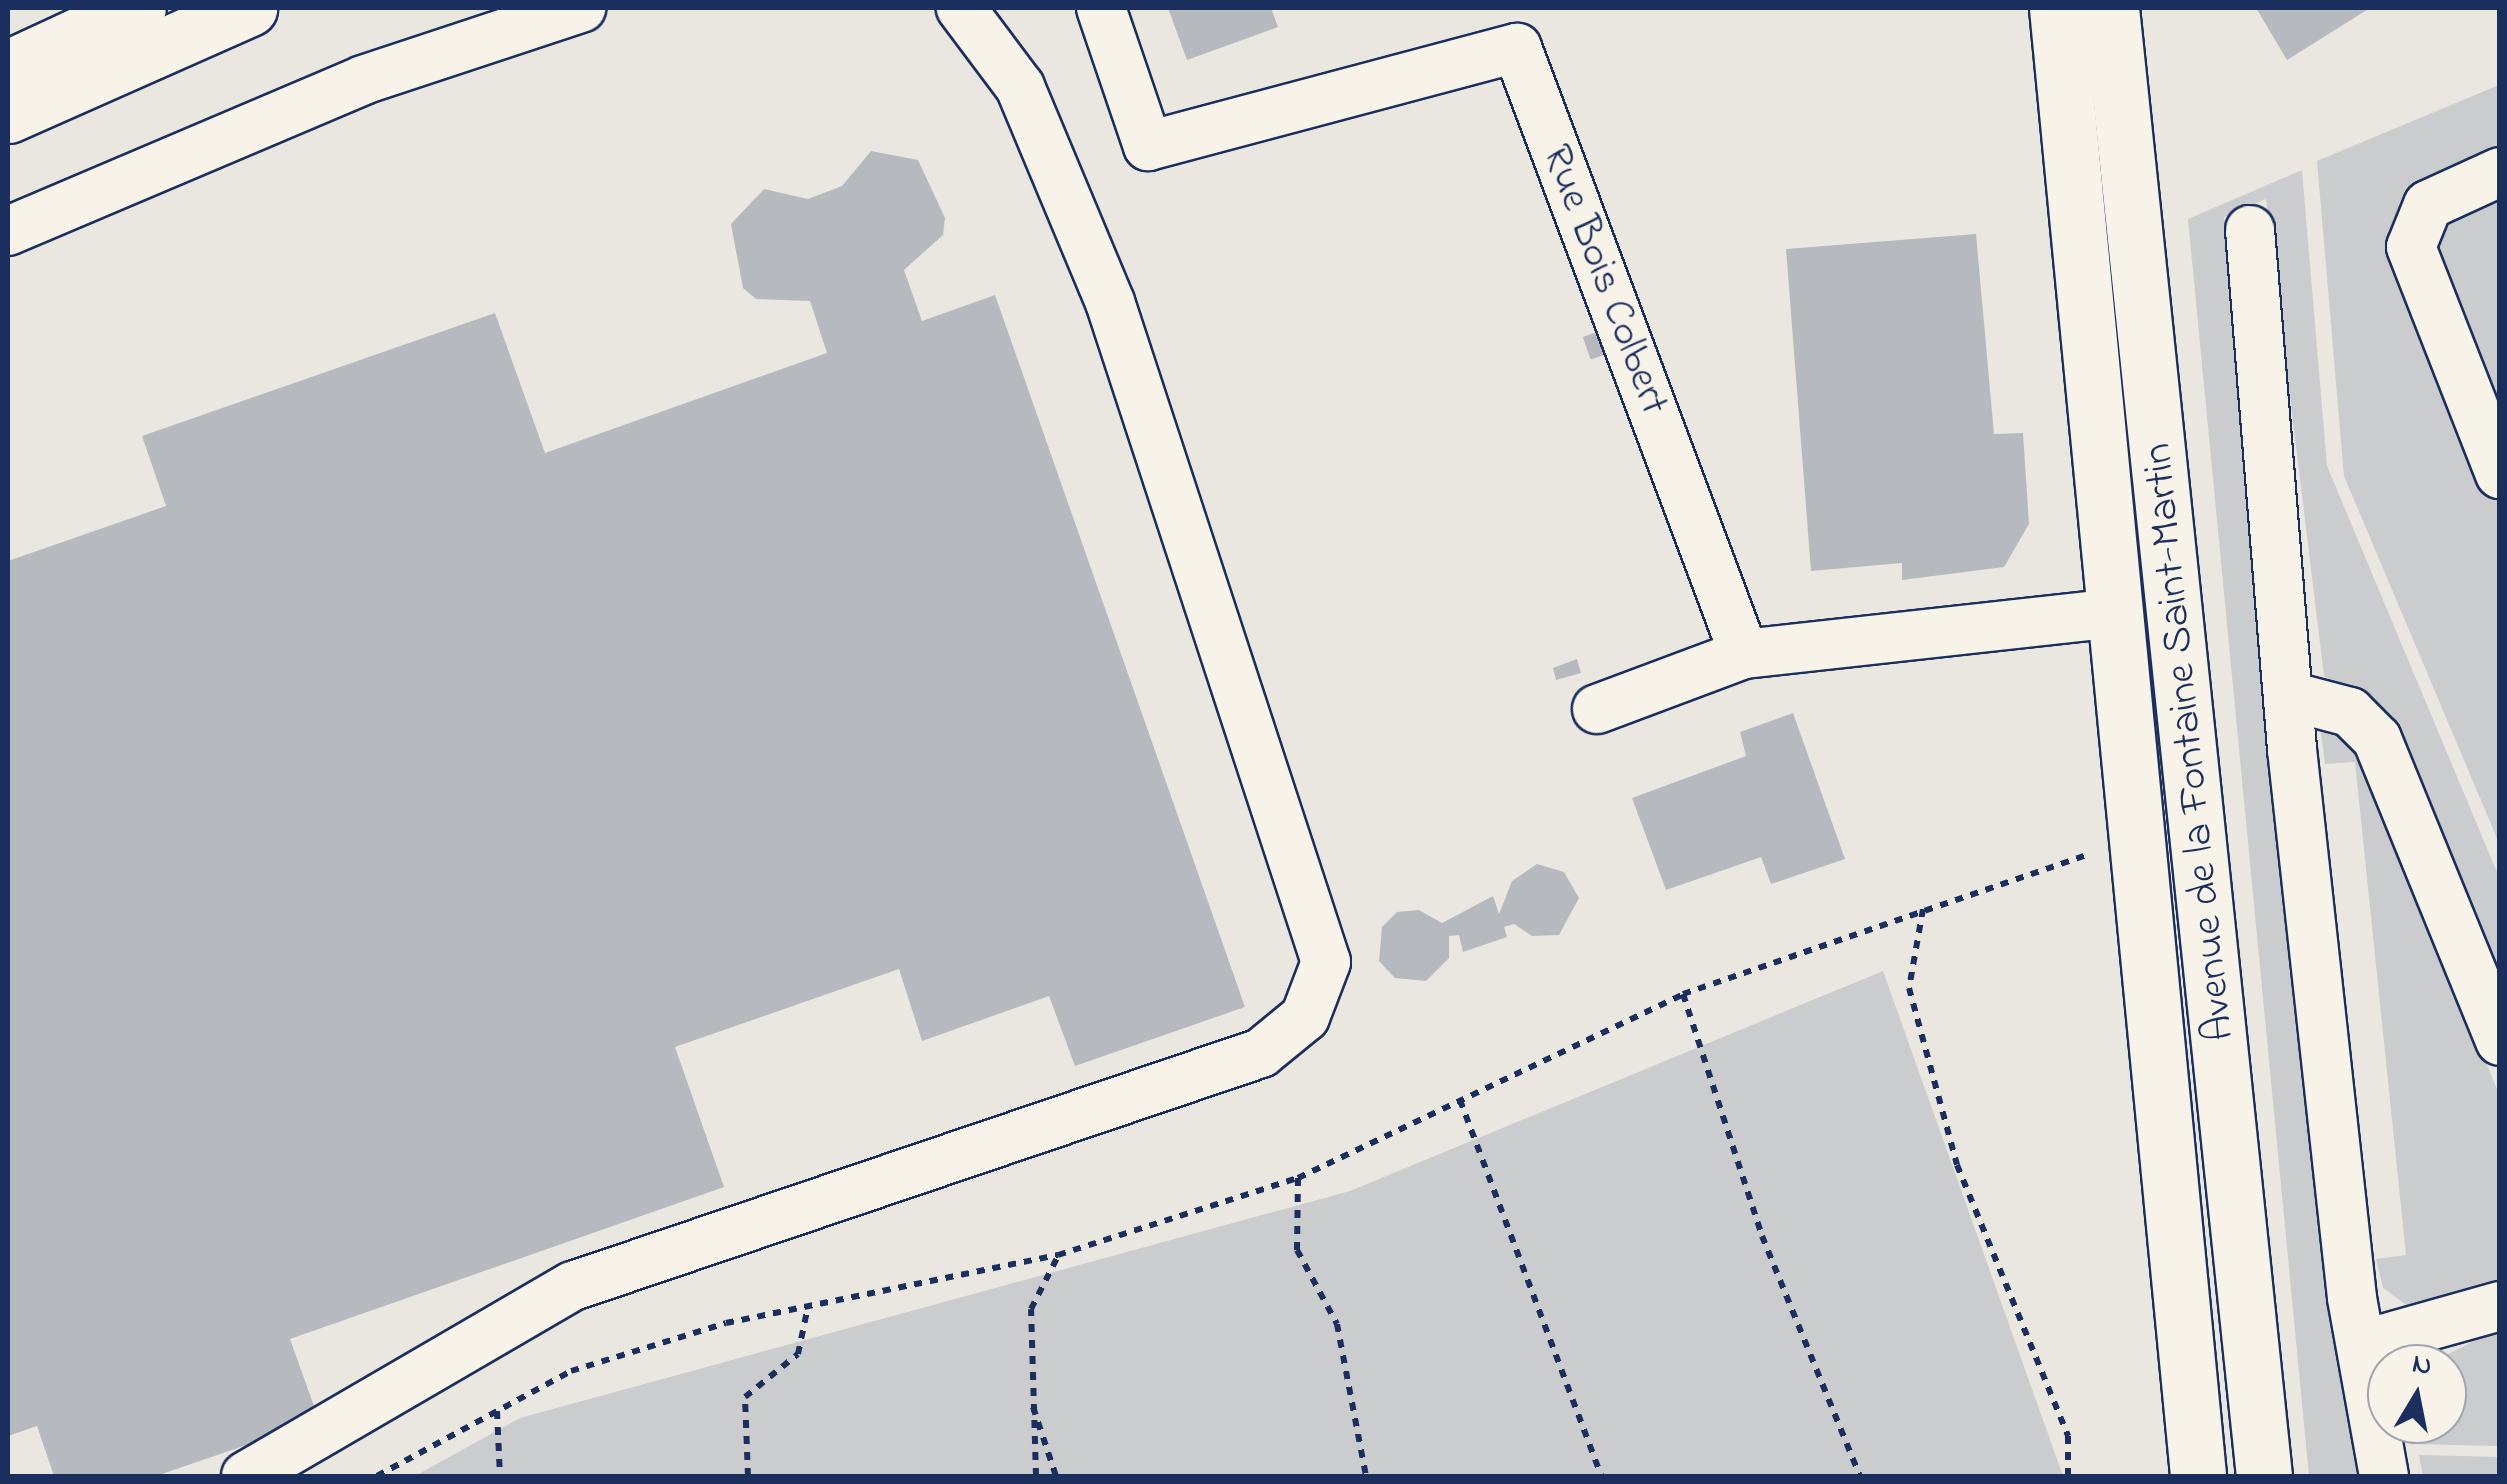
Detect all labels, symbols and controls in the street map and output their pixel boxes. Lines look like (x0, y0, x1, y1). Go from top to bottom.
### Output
street label: Rue Bois Colbert (1529, 138, 1679, 422)
street label: Avenue de la Fontaine Saint-Martin (2134, 441, 2246, 1043)
north arrow (2367, 1344, 2467, 1444)
text: N (2409, 1344, 2435, 1388)

